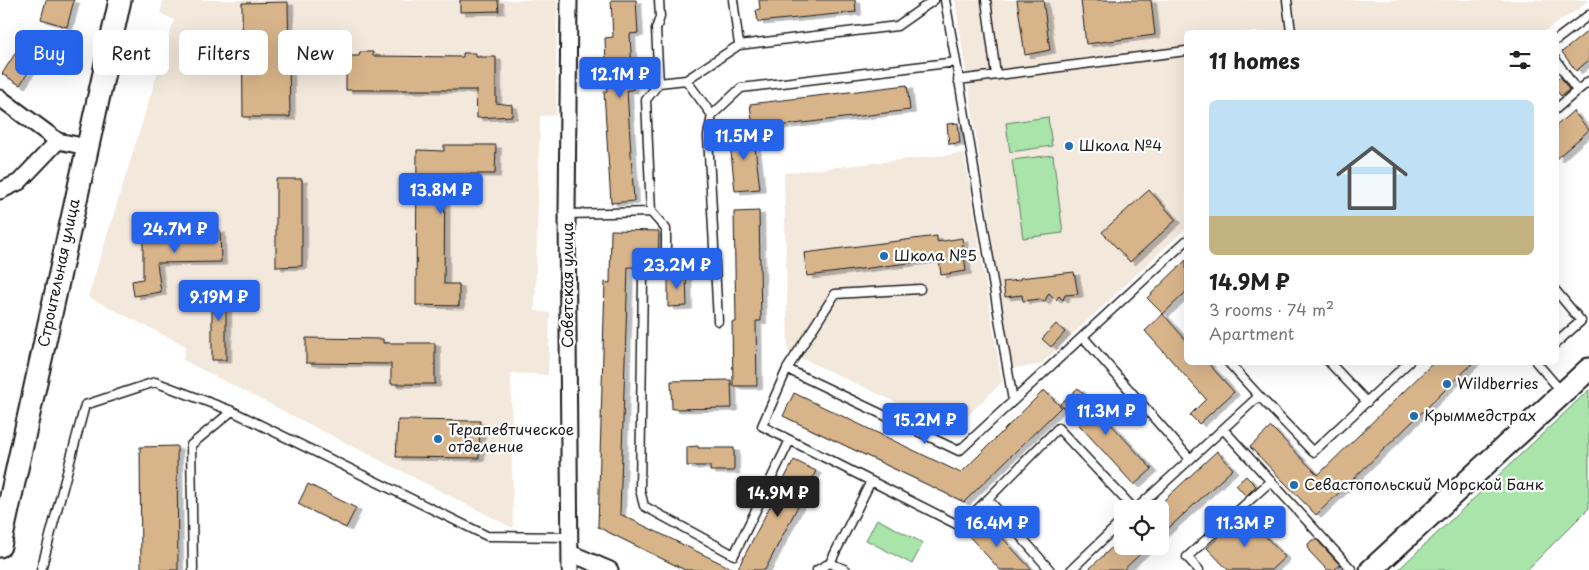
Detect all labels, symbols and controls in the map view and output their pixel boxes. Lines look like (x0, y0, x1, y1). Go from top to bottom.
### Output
chip: Buy (15, 30, 83, 75)
chip: Rent (93, 30, 169, 75)
chip: Filters (179, 30, 268, 75)
chip: New (278, 30, 352, 75)
text: 11 homes (1209, 44, 1300, 76)
icon: filters (1506, 46, 1534, 74)
pin: 12.1M ₽ (574, 56, 666, 99)
text: 12.1M ₽ (590, 61, 650, 85)
pin: 11.5M ₽ (698, 119, 790, 161)
text: 11.5M ₽ (715, 123, 773, 147)
place label: Школа №4 (1079, 133, 1162, 156)
icon: home (1327, 133, 1417, 223)
marker: Школа №4 (1063, 140, 1075, 152)
pin: 13.8M ₽ (395, 172, 487, 215)
text: 13.8M ₽ (410, 177, 472, 201)
street label: Строительная улица (31, 196, 85, 349)
pin: 24.7M ₽ (129, 212, 221, 254)
text: 24.7M ₽ (143, 216, 207, 240)
street label: Советская улица (555, 221, 578, 348)
place label: Школа №5 (894, 243, 977, 266)
pin: 23.2M ₽ (631, 248, 723, 290)
marker: Школа №5 (878, 250, 890, 262)
text: 23.2M ₽ (643, 252, 711, 276)
text: 14.9M ₽ (1209, 265, 1290, 297)
pin: 9.19M ₽ (173, 280, 265, 322)
text: 9.19M ₽ (190, 284, 248, 308)
text: 3 rooms · 74 m² (1209, 297, 1334, 321)
text: Apartment (1209, 321, 1294, 345)
place label: Wildberries (1457, 371, 1539, 394)
marker: Wildberries (1441, 378, 1453, 390)
pin: 11.3M ₽ (1060, 394, 1152, 436)
text: 11.3M ₽ (1077, 398, 1135, 422)
pin: 15.2M ₽ (879, 402, 971, 445)
place label: Крыммедстрах (1424, 403, 1536, 426)
text: 15.2M ₽ (894, 407, 956, 431)
marker: Крыммедстрах (1408, 410, 1420, 422)
place label: Терапевтическое отделение (448, 417, 574, 457)
marker: Терапевтическое отделение (432, 433, 444, 445)
place label: Севастопольский Морской Банк (1304, 472, 1544, 495)
pin: 14.9M ₽ (732, 476, 824, 518)
marker: Севастопольский Морской Банк (1288, 479, 1300, 491)
text: 14.9M ₽ (747, 480, 809, 504)
map controls (1114, 500, 1169, 555)
button: locate (1114, 500, 1169, 555)
pin: 16.4M ₽ (951, 506, 1043, 548)
pin: 11.3M ₽ (1199, 506, 1291, 548)
text: 16.4M ₽ (966, 510, 1028, 534)
text: 11.3M ₽ (1216, 510, 1274, 534)

